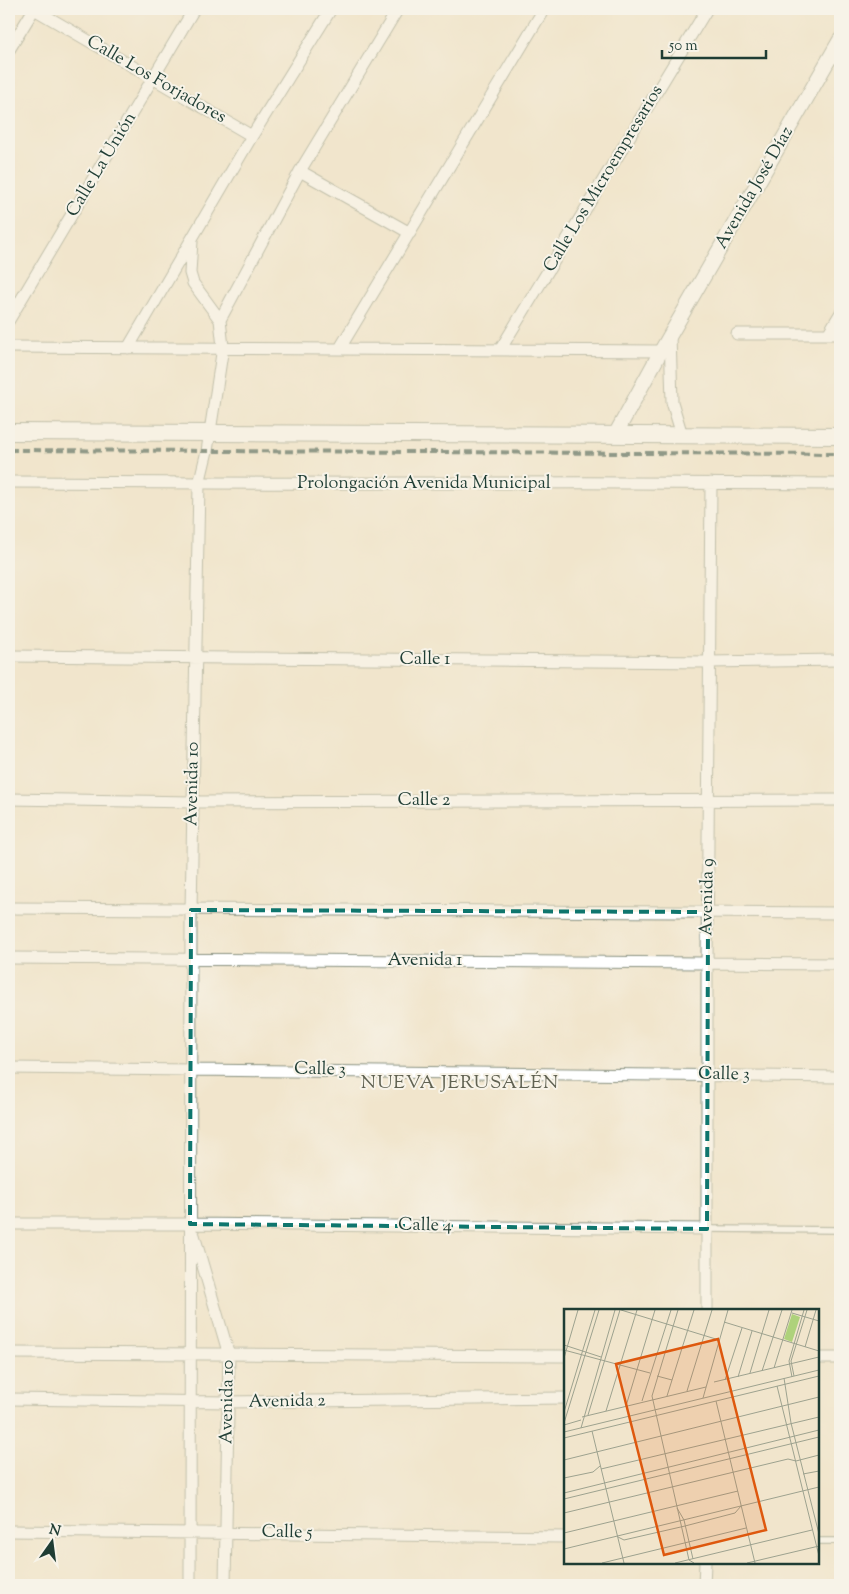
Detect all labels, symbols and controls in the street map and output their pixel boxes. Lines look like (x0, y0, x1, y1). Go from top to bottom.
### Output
scale bar (662, 28, 765, 60)
street label: Calle Los Forjadores (81, 29, 231, 131)
text: 50 m (668, 36, 698, 57)
street label: Calle Los Microempresarios (538, 80, 670, 278)
street label: Calle La Unión (60, 107, 144, 222)
street label: Avenida José Díaz (709, 122, 801, 254)
street label: Prolongación Avenida Municipal (297, 471, 551, 497)
street label: Calle 1 (400, 647, 450, 673)
street label: Avenida 10 (179, 742, 207, 826)
street label: Calle 2 (397, 788, 451, 814)
street label: Avenida 9 (694, 858, 722, 936)
street label: Avenida 1 (387, 948, 463, 974)
street label: Calle 3 (294, 1057, 346, 1083)
street label: Calle 3 (698, 1062, 750, 1088)
district label: NUEVA JERUSALÉN (361, 1070, 559, 1097)
street label: Calle 4 (398, 1213, 452, 1239)
inset map (564, 1309, 819, 1564)
street label: Avenida 10 (214, 1360, 242, 1444)
street label: Avenida 2 (248, 1388, 326, 1416)
north arrow (28, 1516, 78, 1566)
text: N (47, 1520, 63, 1542)
street label: Calle 5 (261, 1520, 313, 1546)

